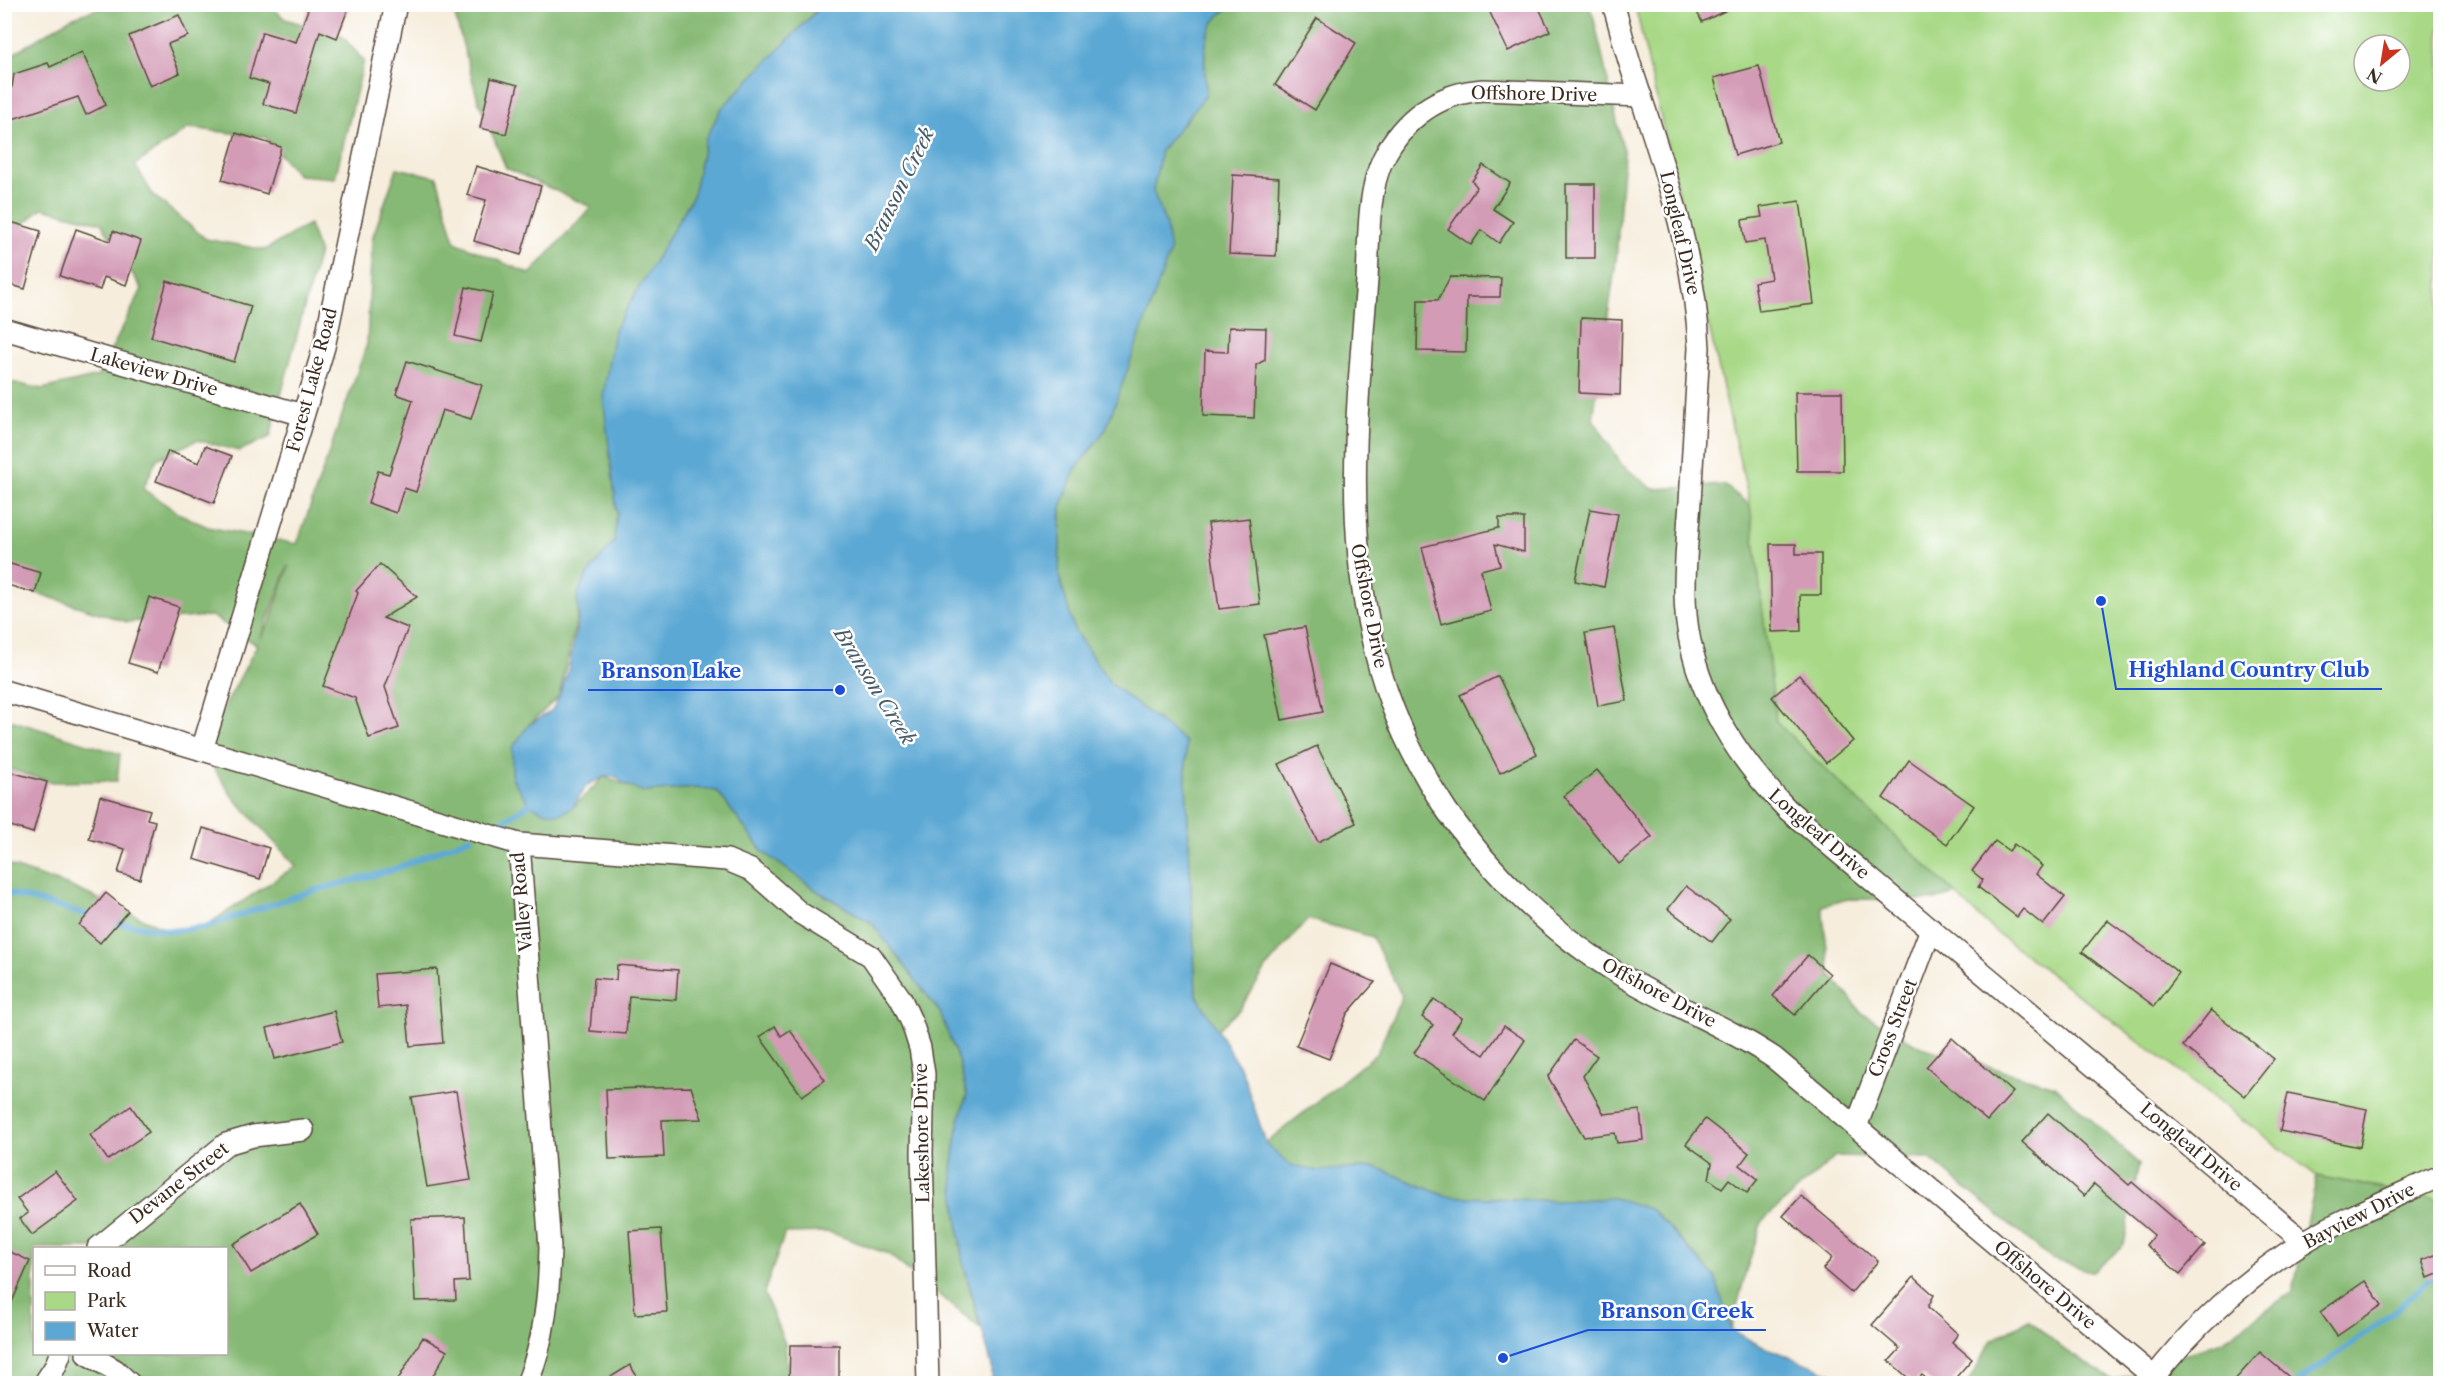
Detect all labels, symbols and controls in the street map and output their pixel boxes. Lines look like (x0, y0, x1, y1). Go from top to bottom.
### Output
north arrow (2352, 33, 2412, 93)
text: N (2363, 64, 2386, 88)
street label: Offshore Drive (1471, 82, 1597, 106)
water label: Branson Creek (858, 123, 939, 256)
street label: Longleaf Drive (1655, 169, 1705, 297)
street label: Forest Lake Road (282, 305, 342, 455)
street label: Lakeview Drive (88, 343, 220, 401)
street label: Offshore Drive (1346, 542, 1392, 670)
water label: Branson Creek (828, 621, 921, 750)
callout: Highland Country Club (2116, 651, 2382, 689)
callout: Branson Lake (588, 652, 753, 690)
text: Highland Country Club (2129, 658, 2369, 682)
text: Branson Lake (601, 659, 741, 683)
street label: Longleaf Drive (1764, 784, 1874, 884)
street label: Valley Road (507, 851, 537, 954)
street label: Offshore Drive (1598, 954, 1720, 1032)
street label: Cross Street (1864, 975, 1922, 1080)
street label: Lakeshore Drive (910, 1063, 934, 1203)
street label: Longleaf Drive (2135, 1098, 2247, 1196)
street label: Devane Street (125, 1137, 234, 1229)
street label: Bayview Drive (2299, 1178, 2419, 1254)
street label: Offshore Drive (1989, 1236, 2101, 1334)
legend (33, 1247, 228, 1355)
text: Road (87, 1260, 132, 1282)
text: Park (87, 1290, 128, 1312)
callout: Branson Creek (1588, 1292, 1766, 1330)
text: Branson Creek (1600, 1299, 1754, 1323)
text: Water (86, 1320, 139, 1342)

